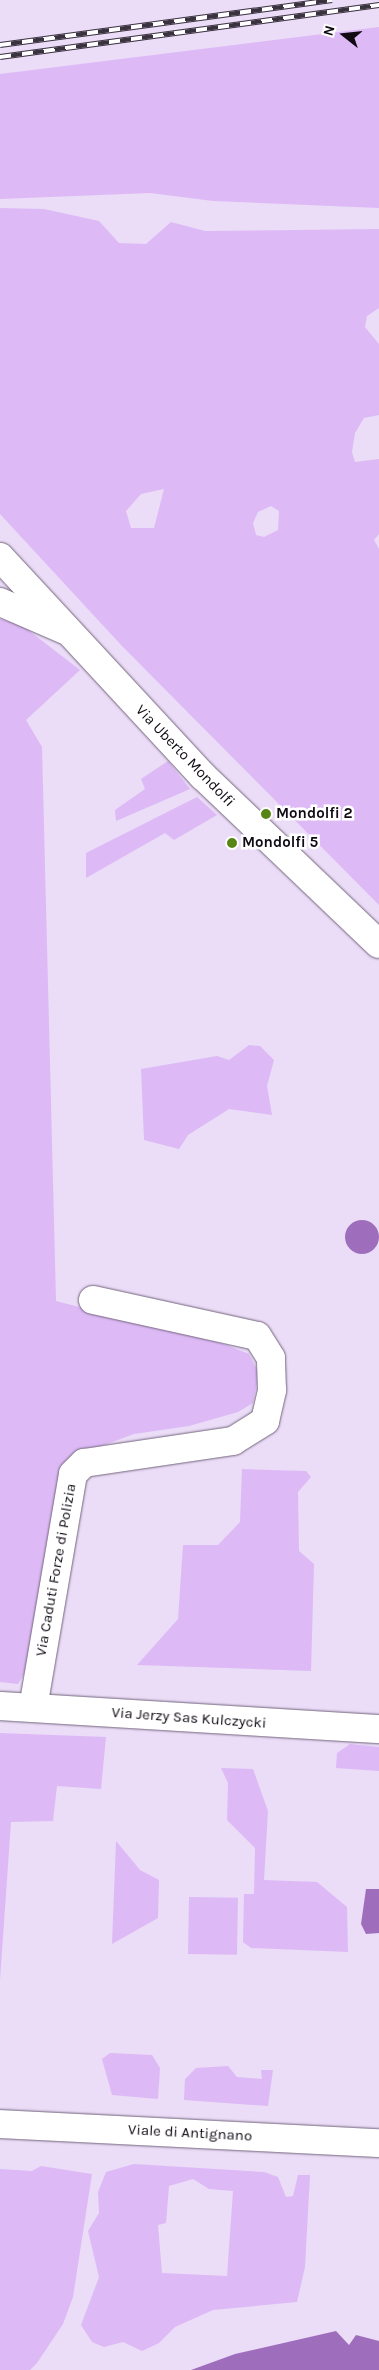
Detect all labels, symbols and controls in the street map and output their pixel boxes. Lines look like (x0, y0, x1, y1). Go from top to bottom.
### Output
north arrow (319, 10, 369, 60)
text: N (320, 24, 339, 38)
street label: Via Uberto Mondolfi (132, 701, 238, 811)
place label: Mondolfi 2 (276, 805, 353, 823)
marker: Mondolfi 2 (260, 808, 272, 820)
place label: Mondolfi 5 (242, 834, 318, 852)
marker: Mondolfi 5 (226, 837, 238, 849)
street label: Via Caduti Forze di Polizia (32, 1482, 80, 1658)
street label: Via Jerzy Sas Kulczycki (111, 1704, 267, 1732)
street label: Viale di Antignano (127, 2121, 253, 2145)

